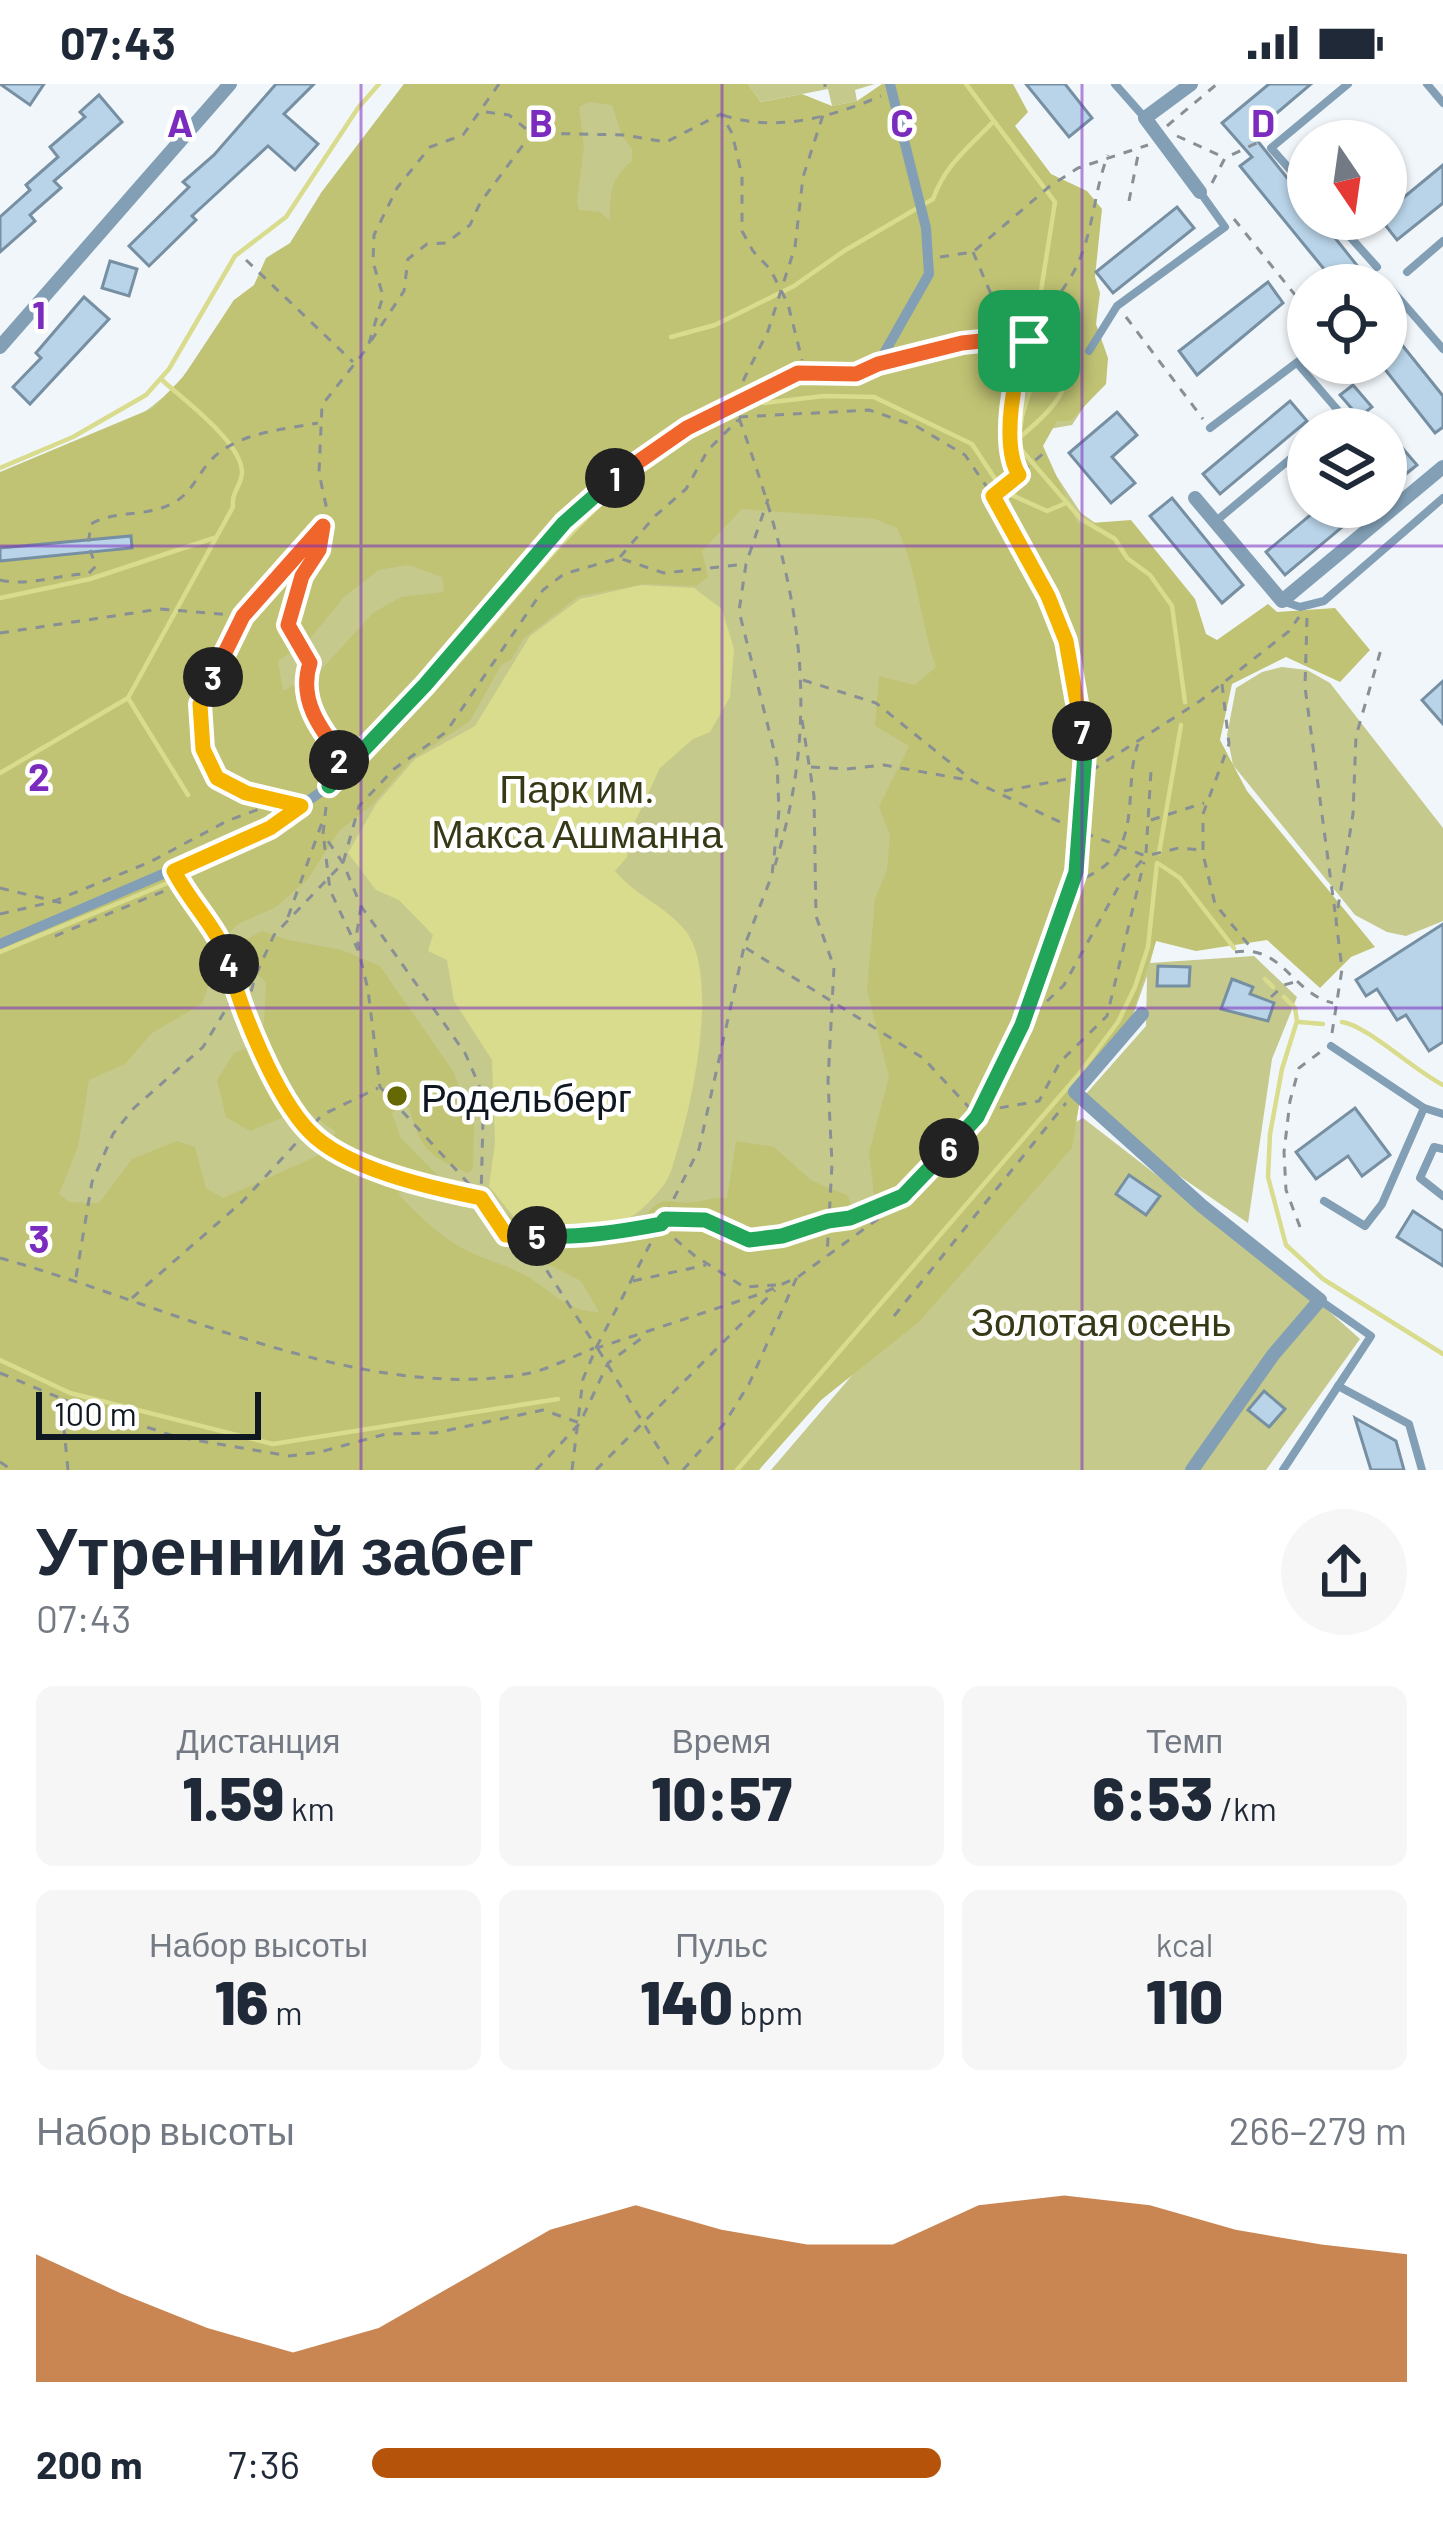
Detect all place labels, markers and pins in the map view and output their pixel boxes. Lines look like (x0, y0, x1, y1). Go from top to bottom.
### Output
pin (978, 290, 1080, 392)
pin: 1 (585, 448, 645, 508)
pin: 3 (183, 647, 243, 707)
pin: 7 (1052, 701, 1112, 761)
pin: 2 (309, 730, 369, 790)
pin: 4 (199, 934, 259, 994)
place label: Родельберг (421, 1073, 632, 1120)
marker: Родельберг (384, 1083, 410, 1109)
pin: 6 (919, 1118, 979, 1178)
pin: 5 (507, 1206, 567, 1266)

